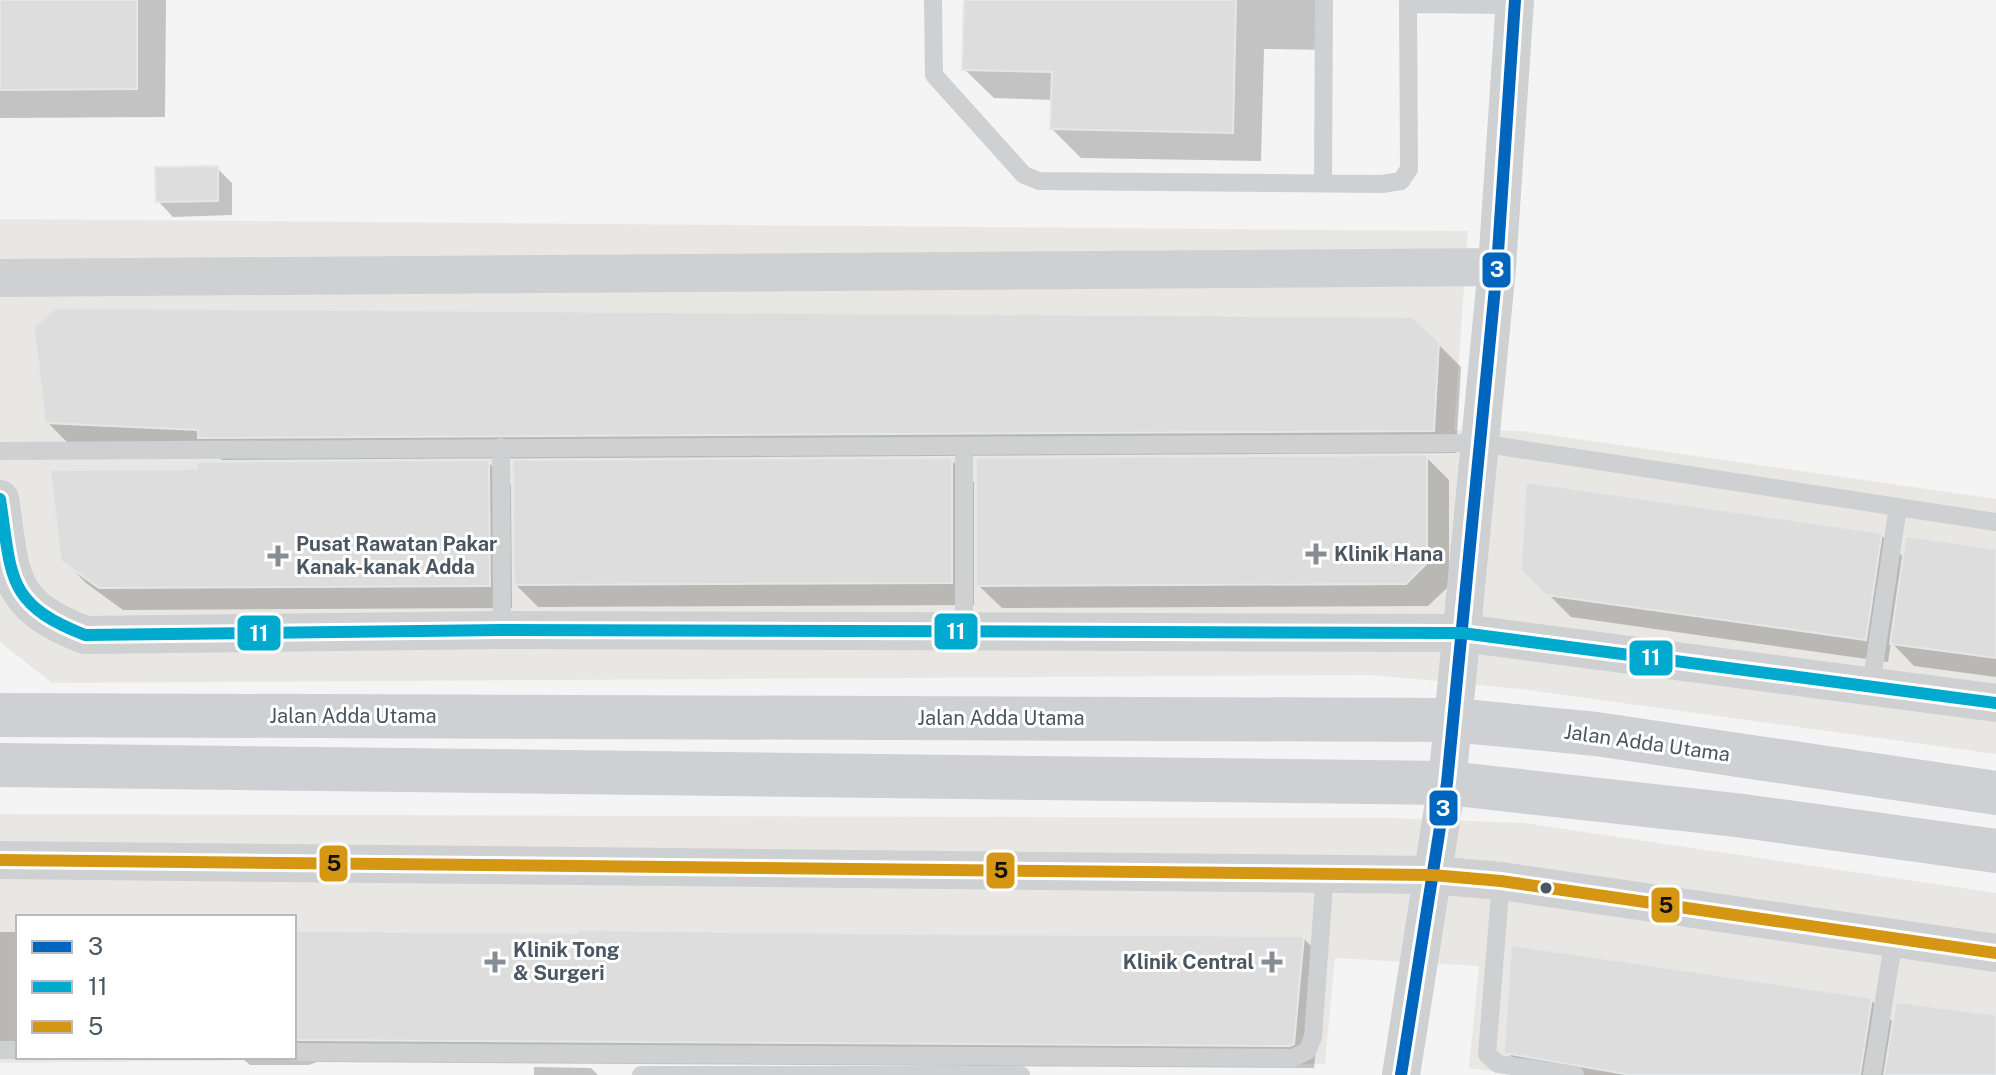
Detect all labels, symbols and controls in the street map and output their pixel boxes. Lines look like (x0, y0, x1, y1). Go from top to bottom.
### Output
line badge: 3 (1481, 251, 1512, 289)
text: 3 (1490, 256, 1504, 282)
place label: Pusat Rawatan Pakar Kanak-kanak Adda (296, 532, 497, 579)
place label: Klinik Hana (1334, 542, 1443, 566)
marker: Klinik Hana (1305, 543, 1327, 565)
marker: Pusat Rawatan Pakar Kanak-kanak Adda (267, 545, 289, 567)
line badge: 11 (933, 612, 979, 651)
line badge: 11 (236, 614, 282, 652)
text: 11 (947, 618, 965, 644)
text: 11 (250, 620, 268, 646)
line badge: 11 (1628, 639, 1674, 677)
text: 11 (1642, 644, 1660, 670)
street label: Jalan Adda Utama (269, 704, 437, 728)
street label: Jalan Adda Utama (917, 706, 1085, 730)
street label: Jalan Adda Utama (1562, 719, 1732, 767)
line badge: 3 (1428, 789, 1459, 827)
text: 3 (1436, 795, 1450, 821)
line badge: 5 (318, 844, 349, 883)
text: 5 (327, 850, 341, 876)
line badge: 5 (985, 851, 1016, 890)
text: 5 (994, 857, 1008, 883)
unlabelled marker (1538, 880, 1554, 896)
line badge: 5 (1650, 886, 1681, 924)
text: 5 (1659, 892, 1673, 918)
legend (16, 915, 296, 1059)
text: 3 (88, 932, 103, 960)
place label: Klinik Tong & Surgeri (513, 938, 620, 985)
place label: Klinik Central (1123, 950, 1254, 974)
marker: Klinik Tong & Surgeri (484, 951, 506, 973)
marker: Klinik Central (1261, 951, 1283, 973)
text: 11 (88, 972, 108, 1000)
text: 5 (88, 1012, 103, 1040)

